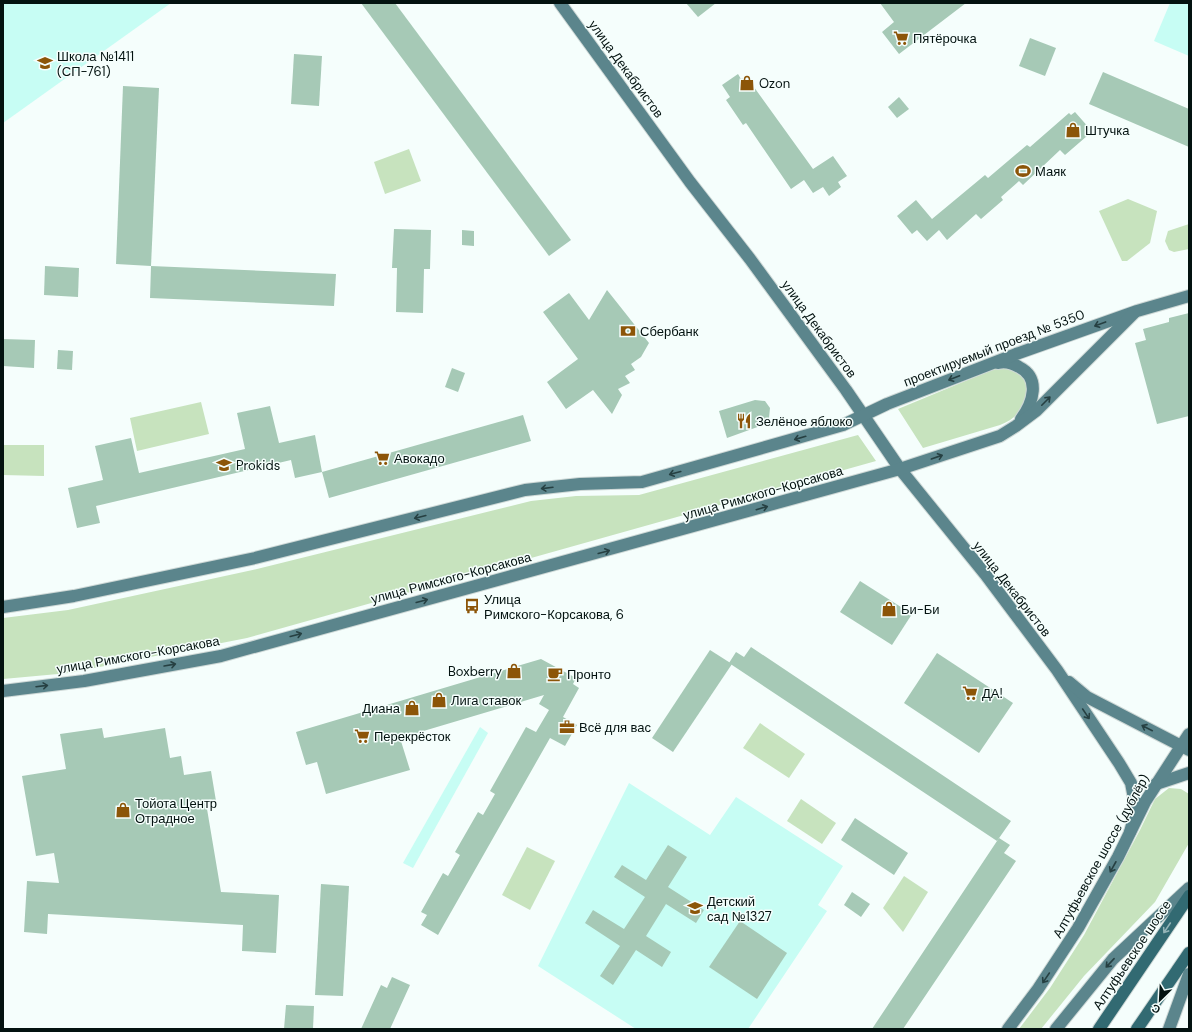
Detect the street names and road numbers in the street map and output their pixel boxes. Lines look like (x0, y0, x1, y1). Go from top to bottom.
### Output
street label: улица Декабристов (585, 17, 667, 121)
street label: улица Декабристов (778, 277, 860, 381)
street label: проектируемый проезд № 5350 (901, 306, 1087, 390)
street label: улица Римского-Корсакова (681, 462, 845, 524)
street label: улица Декабристов (969, 538, 1055, 640)
street label: улица Римского-Корсакова (369, 548, 534, 608)
street label: улица Римского-Корсакова (55, 632, 222, 678)
street label: Алтуфьевское шоссе (дублёр) (1049, 771, 1153, 941)
street label: Алтуфьевское шоссе (1089, 897, 1175, 1013)

